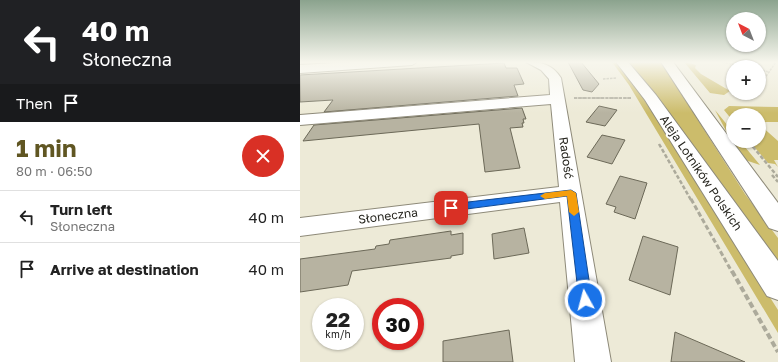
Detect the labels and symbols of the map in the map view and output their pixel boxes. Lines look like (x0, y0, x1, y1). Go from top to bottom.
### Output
north arrow (726, 12, 766, 52)
street label: Aleja Lotników Polskich (657, 112, 746, 233)
street label: Radość (556, 136, 577, 180)
pin (434, 191, 468, 225)
street label: Słoneczna (357, 204, 419, 227)
position arrow (564, 279, 606, 321)
speed limit sign: 30 (372, 298, 424, 350)

